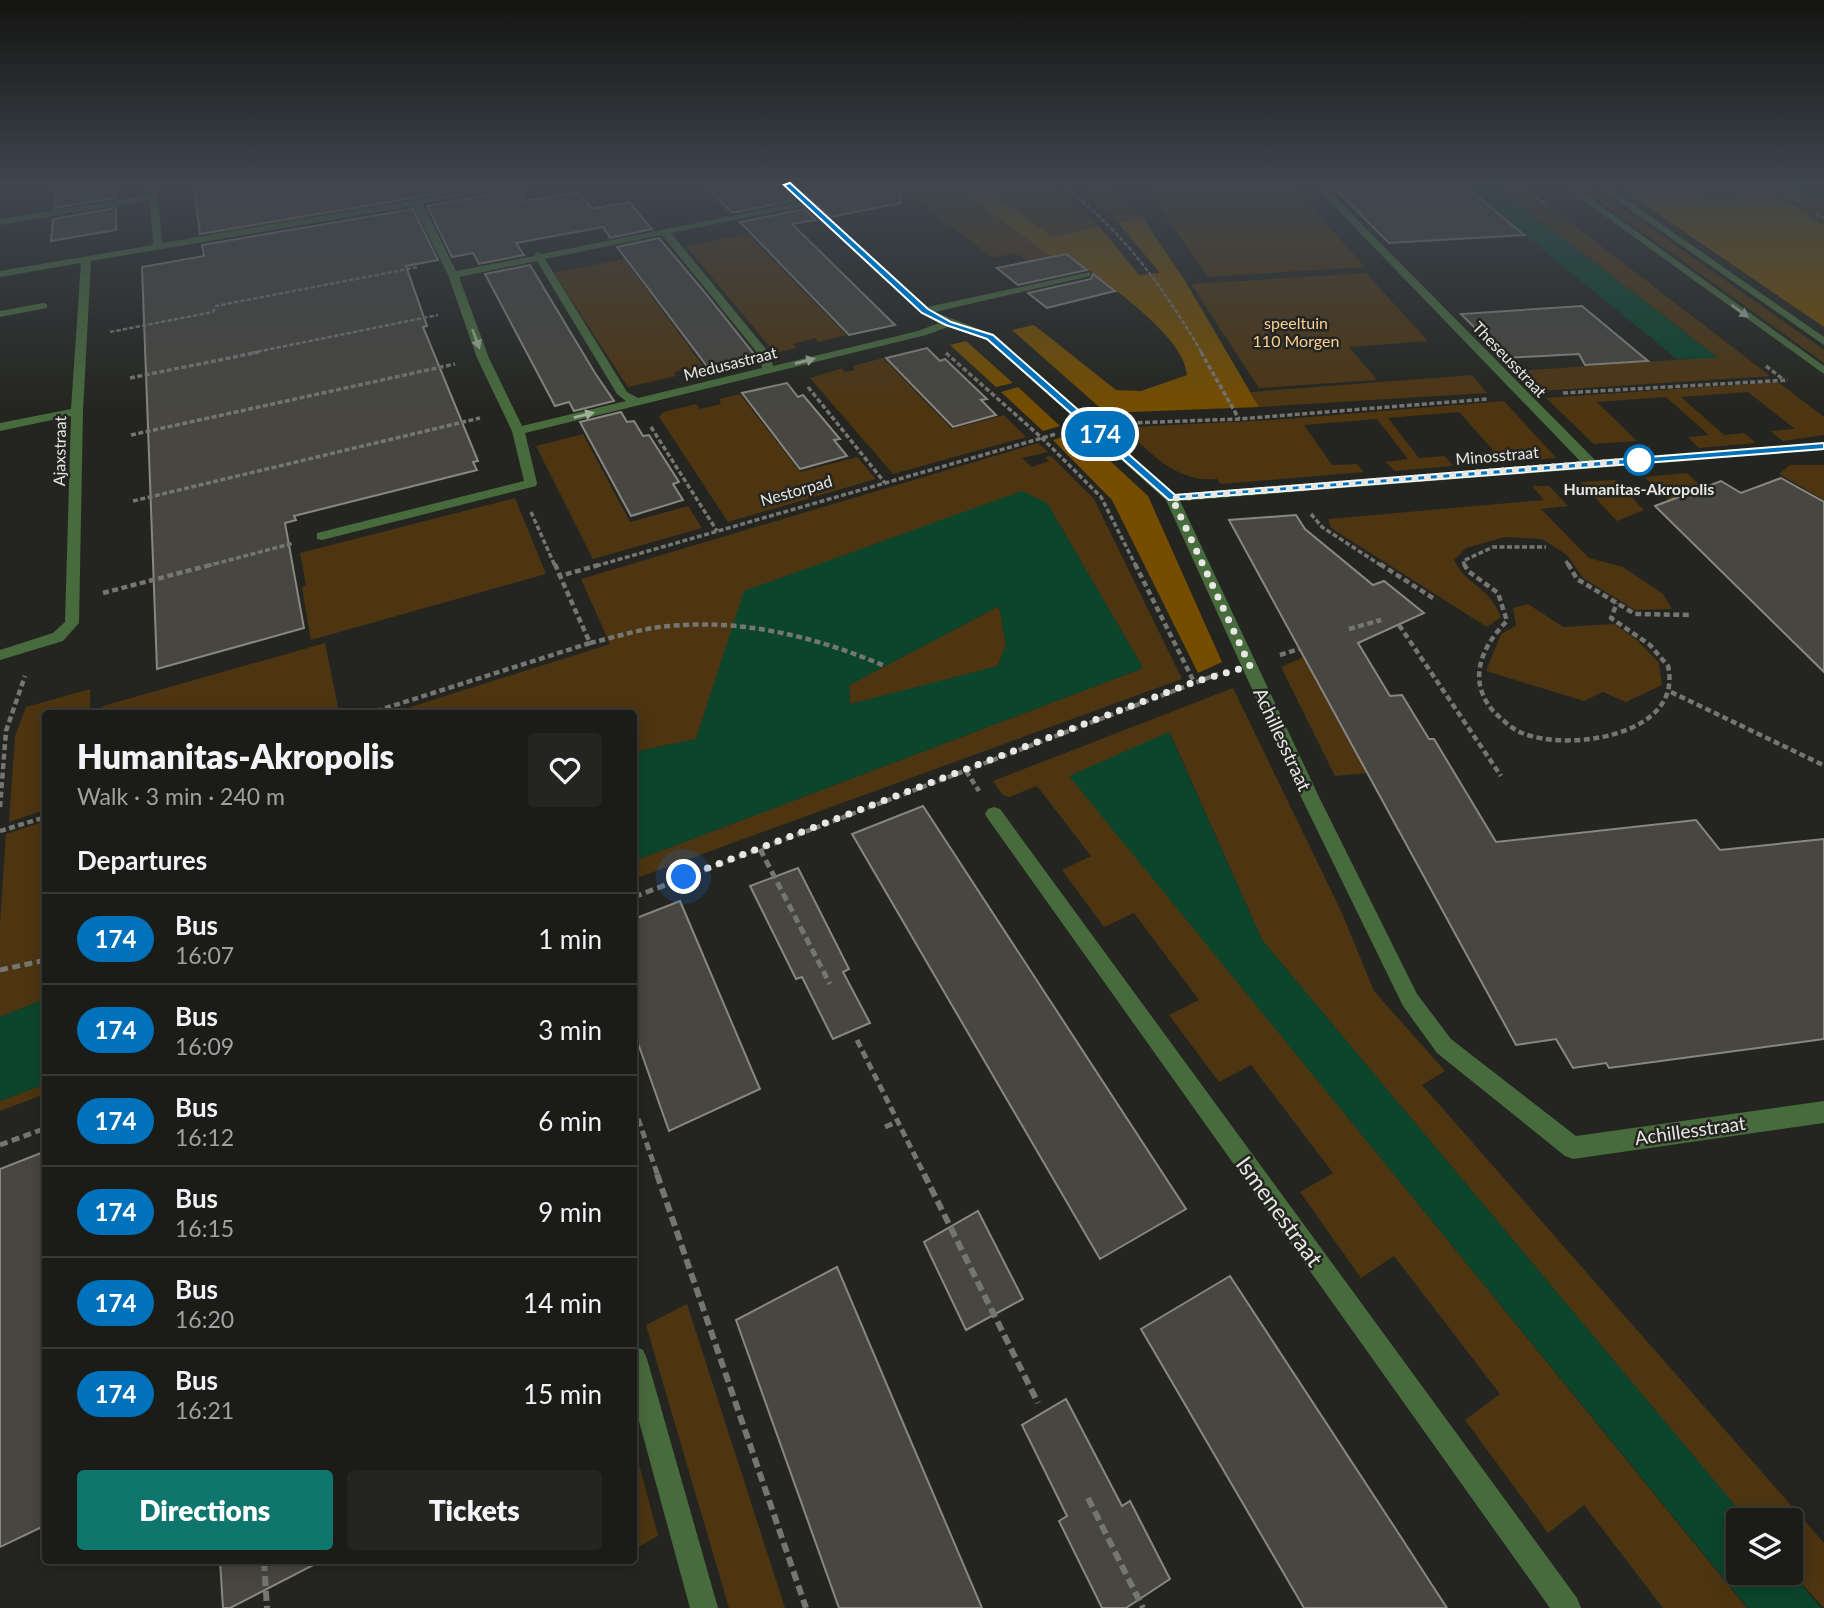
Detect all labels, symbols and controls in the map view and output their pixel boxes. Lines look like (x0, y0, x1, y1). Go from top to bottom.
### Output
one-way arrow (1731, 304, 1749, 318)
park label: speeltuin 110 Morgen (1253, 313, 1339, 350)
street label: Theseusstraat (1469, 317, 1551, 401)
one-way arrow (471, 328, 482, 349)
street label: Medusastraat (681, 342, 779, 384)
one-way arrow (794, 355, 816, 366)
one-way arrow (573, 409, 595, 420)
line badge: 174 (1060, 411, 1140, 457)
street label: Ajaxstraat (49, 415, 69, 486)
text: 174 (1079, 419, 1121, 448)
street label: Minosstraat (1455, 442, 1540, 468)
marker: Humanitas-Akropolis (1624, 445, 1654, 475)
street label: Nestorpad (758, 471, 834, 509)
place label: Humanitas-Akropolis (1564, 479, 1714, 498)
street label: Achillesstraat (1249, 684, 1317, 795)
button: heart (528, 733, 602, 807)
text: Humanitas-Akropolis (77, 736, 394, 776)
text: Walk · 3 min · 240 m (77, 782, 285, 810)
text: Departures (77, 844, 207, 876)
your location (666, 859, 701, 894)
text: Bus (175, 909, 218, 941)
text: 1 min (538, 923, 602, 955)
text: 174 (95, 924, 136, 953)
text: 16:07 (175, 941, 234, 969)
text: Bus (175, 1000, 218, 1032)
text: 3 min (538, 1014, 602, 1046)
text: 174 (95, 1015, 136, 1044)
text: 16:09 (175, 1032, 234, 1060)
text: Bus (175, 1091, 218, 1123)
text: 6 min (538, 1105, 602, 1137)
text: 174 (95, 1106, 136, 1135)
street label: Achillesstraat (1633, 1111, 1747, 1149)
text: 16:12 (175, 1123, 234, 1151)
street label: Ismenestraat (1231, 1150, 1330, 1272)
text: Bus (175, 1182, 218, 1214)
text: 9 min (538, 1196, 602, 1228)
text: 174 (95, 1197, 136, 1226)
text: 16:15 (175, 1214, 234, 1242)
text: Bus (175, 1273, 218, 1305)
text: 14 min (523, 1287, 602, 1319)
text: 174 (95, 1288, 136, 1317)
text: 16:20 (175, 1305, 234, 1333)
text: Bus (175, 1364, 218, 1396)
text: 15 min (523, 1378, 602, 1410)
text: 174 (95, 1379, 136, 1408)
text: 16:21 (175, 1396, 234, 1424)
button: Directions (77, 1470, 333, 1550)
button: Tickets (347, 1470, 602, 1550)
map controls (1726, 1508, 1803, 1585)
button: layers (1726, 1508, 1803, 1585)

